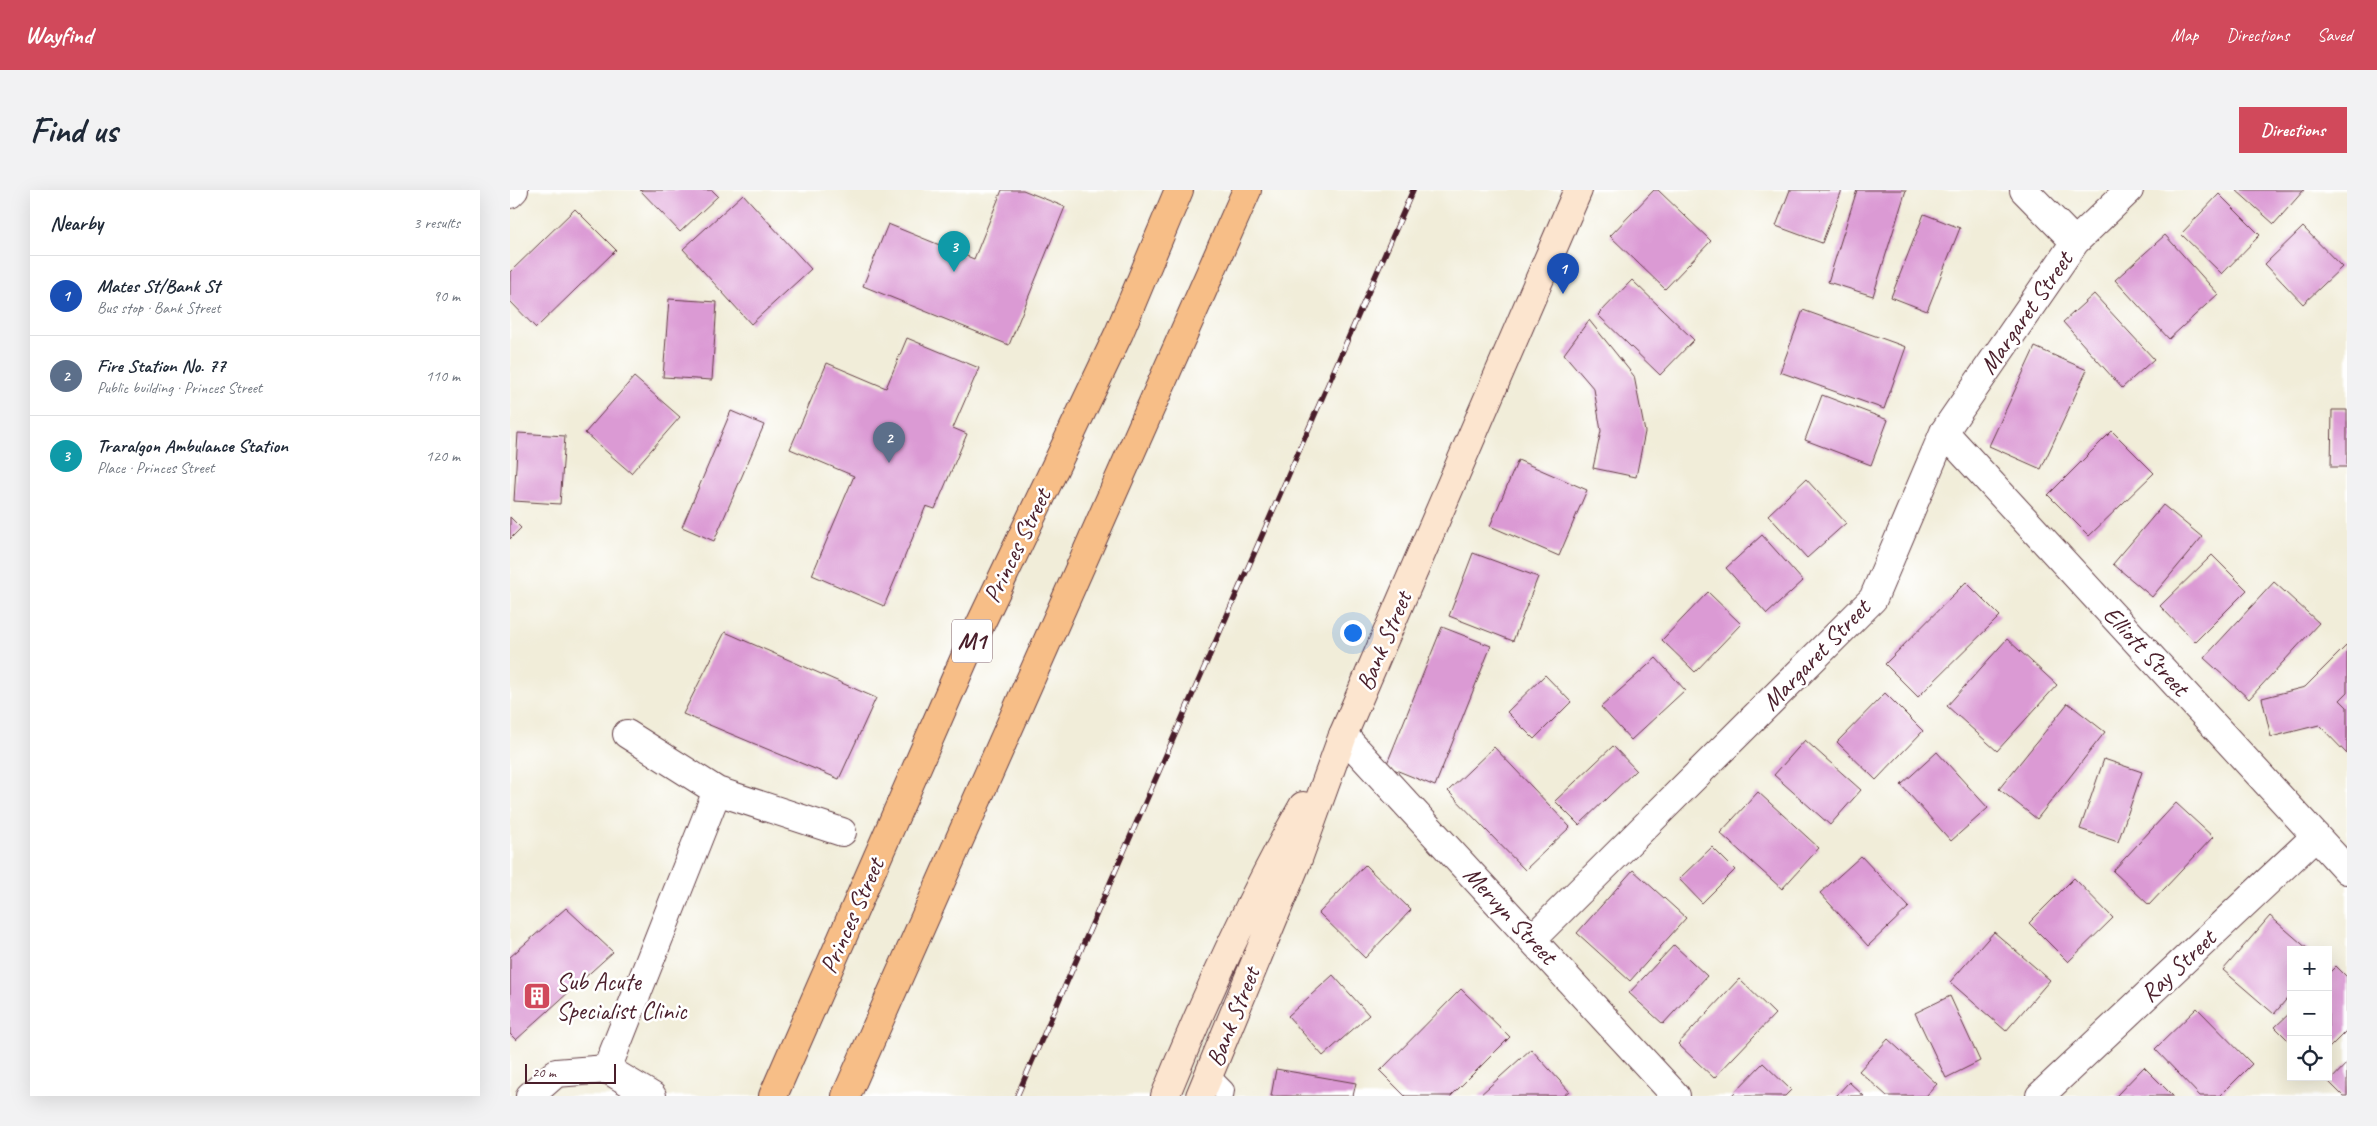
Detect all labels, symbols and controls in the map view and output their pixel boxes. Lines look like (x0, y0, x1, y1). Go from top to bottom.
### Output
text: Wayfind (25, 20, 92, 50)
text: Map (2171, 24, 2198, 46)
text: Directions (2226, 24, 2289, 46)
text: Saved (2317, 24, 2352, 46)
button: Directions (2239, 107, 2347, 153)
text: Find us (30, 108, 117, 153)
text: Nearby (50, 210, 103, 236)
text: 3 results (413, 213, 460, 233)
pin: 3 (938, 231, 970, 272)
street label: Margaret Street (1972, 243, 2081, 380)
pin: 1 (1547, 253, 1579, 294)
text: Mates St/Bank St (97, 274, 220, 298)
text: 1 (62, 286, 70, 306)
text: 90 m (433, 286, 460, 306)
text: Bus stop · Bank Street (97, 298, 221, 318)
text: Fire Station No. 77 (97, 354, 225, 378)
text: 2 (62, 366, 70, 386)
text: 110 m (426, 366, 460, 386)
text: Public building · Princes Street (97, 378, 262, 398)
pin: 2 (873, 422, 905, 463)
text: Traralgon Ambulance Station (97, 434, 288, 458)
text: 3 (62, 446, 70, 466)
text: 120 m (426, 446, 460, 466)
text: Place · Princes Street (97, 458, 214, 478)
street label: Princes Street (976, 481, 1059, 608)
street label: Bank Street (1349, 584, 1420, 695)
street label: Margaret Street (1755, 591, 1879, 717)
street label: Elliott Street (2096, 599, 2198, 705)
road number: M1 (952, 620, 992, 662)
your location (1340, 620, 1366, 646)
street label: Princes Street (812, 851, 893, 979)
street label: Mervyn Street (1456, 859, 1566, 973)
street label: Ray Street (2133, 921, 2225, 1009)
map controls (2287, 946, 2332, 1081)
button: + (2287, 946, 2332, 991)
street label: Bank Street (1199, 960, 1268, 1071)
place label: Sub Acute Specialist Clinic (556, 966, 688, 1027)
building icon: Sub Acute Specialist Clinic (522, 981, 552, 1011)
button: − (2287, 991, 2332, 1036)
button: locate (2287, 1036, 2332, 1081)
scale bar (525, 1061, 616, 1084)
text: 20 m (532, 1064, 556, 1081)

